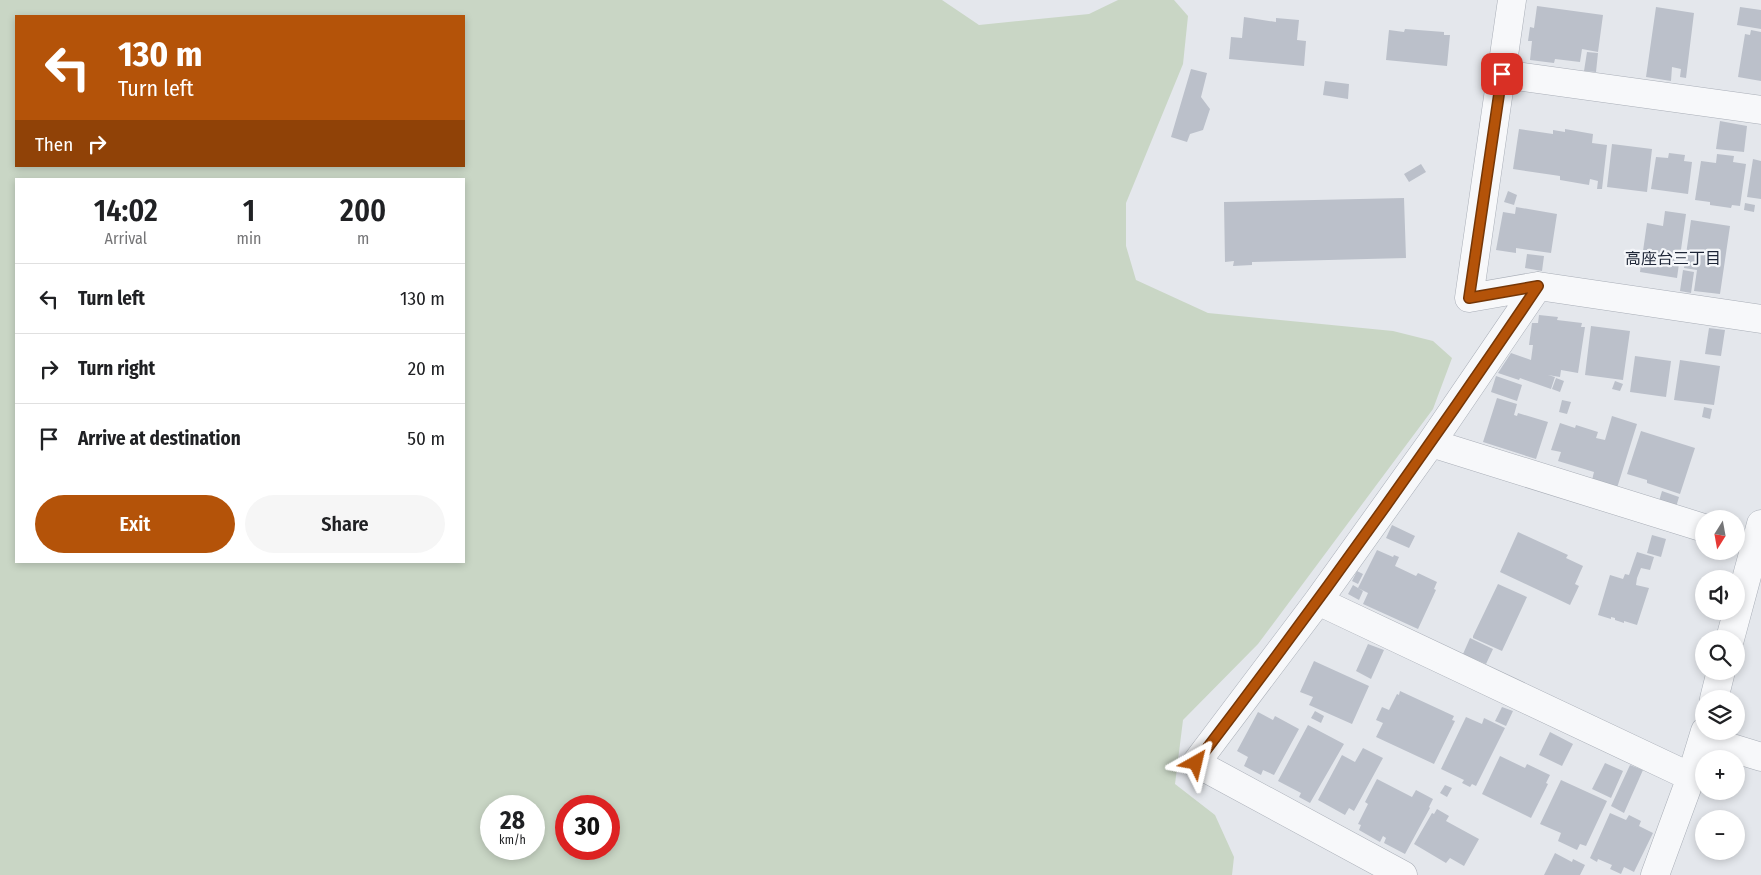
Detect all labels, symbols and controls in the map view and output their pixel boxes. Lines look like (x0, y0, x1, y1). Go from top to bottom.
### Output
text: 130 m (118, 33, 202, 75)
icon: left (35, 35, 100, 100)
pin (1481, 53, 1523, 95)
icon: arrive (1488, 60, 1516, 88)
text: Turn left (118, 75, 194, 102)
icon: right (83, 130, 111, 158)
text: Then (35, 133, 73, 156)
text: 14:02 (94, 193, 158, 229)
text: 1 (243, 193, 255, 229)
text: 200 (340, 193, 386, 229)
text: Arrival (105, 229, 147, 248)
text: min (237, 229, 261, 248)
text: m (357, 229, 369, 248)
district label: 高座台三丁目 (1625, 249, 1721, 268)
icon: left (35, 285, 63, 313)
text: Turn left (78, 287, 145, 310)
text: 130 m (400, 287, 445, 310)
icon: right (35, 355, 63, 383)
text: Turn right (78, 357, 155, 380)
text: 20 m (408, 357, 445, 380)
icon: arrive (35, 425, 63, 453)
text: Arrive at destination (78, 427, 241, 450)
text: 50 m (407, 427, 445, 450)
button: Exit (35, 495, 235, 553)
button: Share (245, 495, 445, 553)
north arrow (1695, 510, 1745, 560)
map controls (1695, 510, 1745, 860)
button: sound (1695, 570, 1745, 620)
button: search (1695, 630, 1745, 680)
button: layers (1695, 690, 1745, 740)
position arrow (1169, 736, 1221, 788)
button: + (1695, 750, 1745, 800)
speed limit sign: 30 (555, 795, 620, 860)
text: 28 (500, 806, 525, 836)
button: − (1695, 810, 1745, 860)
text: km/h (499, 833, 526, 847)

